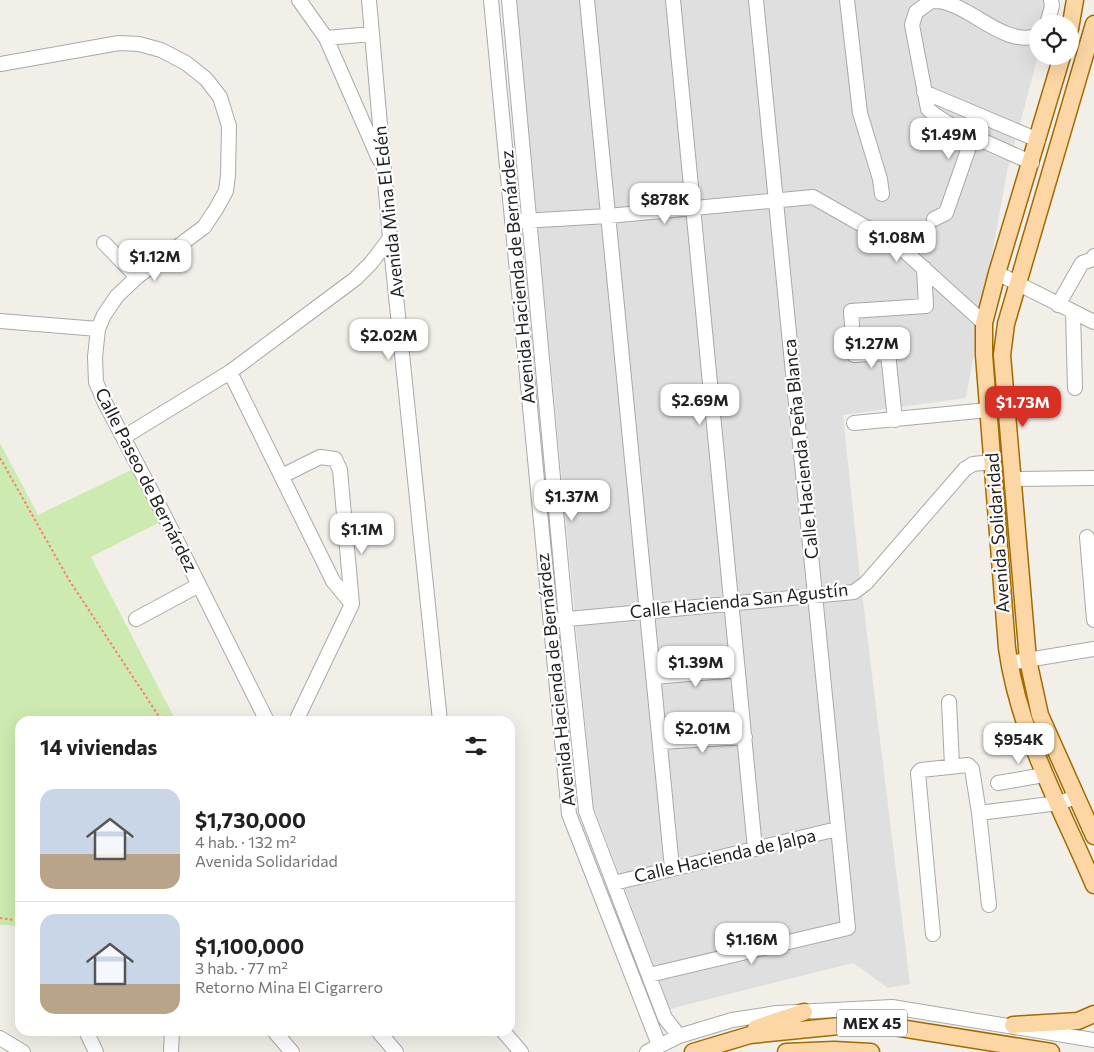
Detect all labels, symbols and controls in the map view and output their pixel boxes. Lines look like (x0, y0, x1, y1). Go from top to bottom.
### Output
map controls (1029, 15, 1079, 65)
button: locate (1029, 15, 1079, 65)
pin: $1.49M (908, 118, 990, 160)
text: $1.49M (921, 124, 977, 143)
street label: Avenida Mina El Edén (368, 125, 408, 299)
street label: Avenida Hacienda de Bernárdez (495, 149, 539, 405)
pin: $878K (630, 182, 700, 225)
text: $878K (641, 189, 689, 208)
pin: $1.08M (856, 220, 938, 263)
text: $1.08M (869, 227, 925, 246)
pin: $1.12M (114, 240, 196, 282)
text: $1.12M (129, 246, 181, 265)
pin: $2.02M (348, 318, 430, 361)
text: $2.02M (360, 325, 418, 344)
pin: $1.27M (831, 326, 913, 369)
text: $1.27M (845, 333, 899, 352)
street label: Calle Hacienda Peña Blanca (778, 338, 823, 560)
street label: Calle Paseo de Bernárdez (91, 384, 203, 575)
pin: $2.69M (659, 384, 741, 426)
pin: $1.73M (982, 386, 1064, 428)
text: $2.69M (671, 390, 729, 409)
text: $1.73M (996, 392, 1050, 411)
street label: Avenida Solidaridad (980, 452, 1014, 614)
pin: $1.37M (531, 480, 613, 522)
text: $1.37M (545, 486, 599, 505)
pin: $1.1M (327, 512, 397, 555)
text: $1.1M (341, 519, 383, 538)
street label: Avenida Hacienda de Bernárdez (531, 552, 579, 808)
street label: Calle Hacienda San Agustín (629, 578, 849, 622)
pin: $1.39M (655, 646, 737, 688)
text: $1.39M (668, 652, 724, 671)
pin: $2.01M (662, 712, 744, 754)
text: $2.01M (675, 718, 731, 737)
pin: $954K (984, 722, 1054, 765)
text: $954K (994, 729, 1044, 748)
icon: filters (462, 732, 490, 760)
text: 14 viviendas (40, 734, 157, 759)
text: $1,730,000 (195, 807, 306, 832)
icon: home (80, 809, 140, 869)
street label: Calle Hacienda de Jalpa (632, 823, 818, 887)
text: 4 hab. · 132 m² (195, 832, 296, 851)
text: Avenida Solidaridad (195, 851, 338, 870)
pin: $1.16M (711, 922, 793, 965)
text: $1.16M (726, 929, 778, 948)
text: $1,100,000 (195, 933, 304, 958)
icon: home (80, 934, 140, 994)
text: 3 hab. · 77 m² (195, 958, 288, 977)
text: Retorno Mina El Cigarrero (195, 977, 383, 996)
road number: MEX 45 (837, 1010, 907, 1036)

